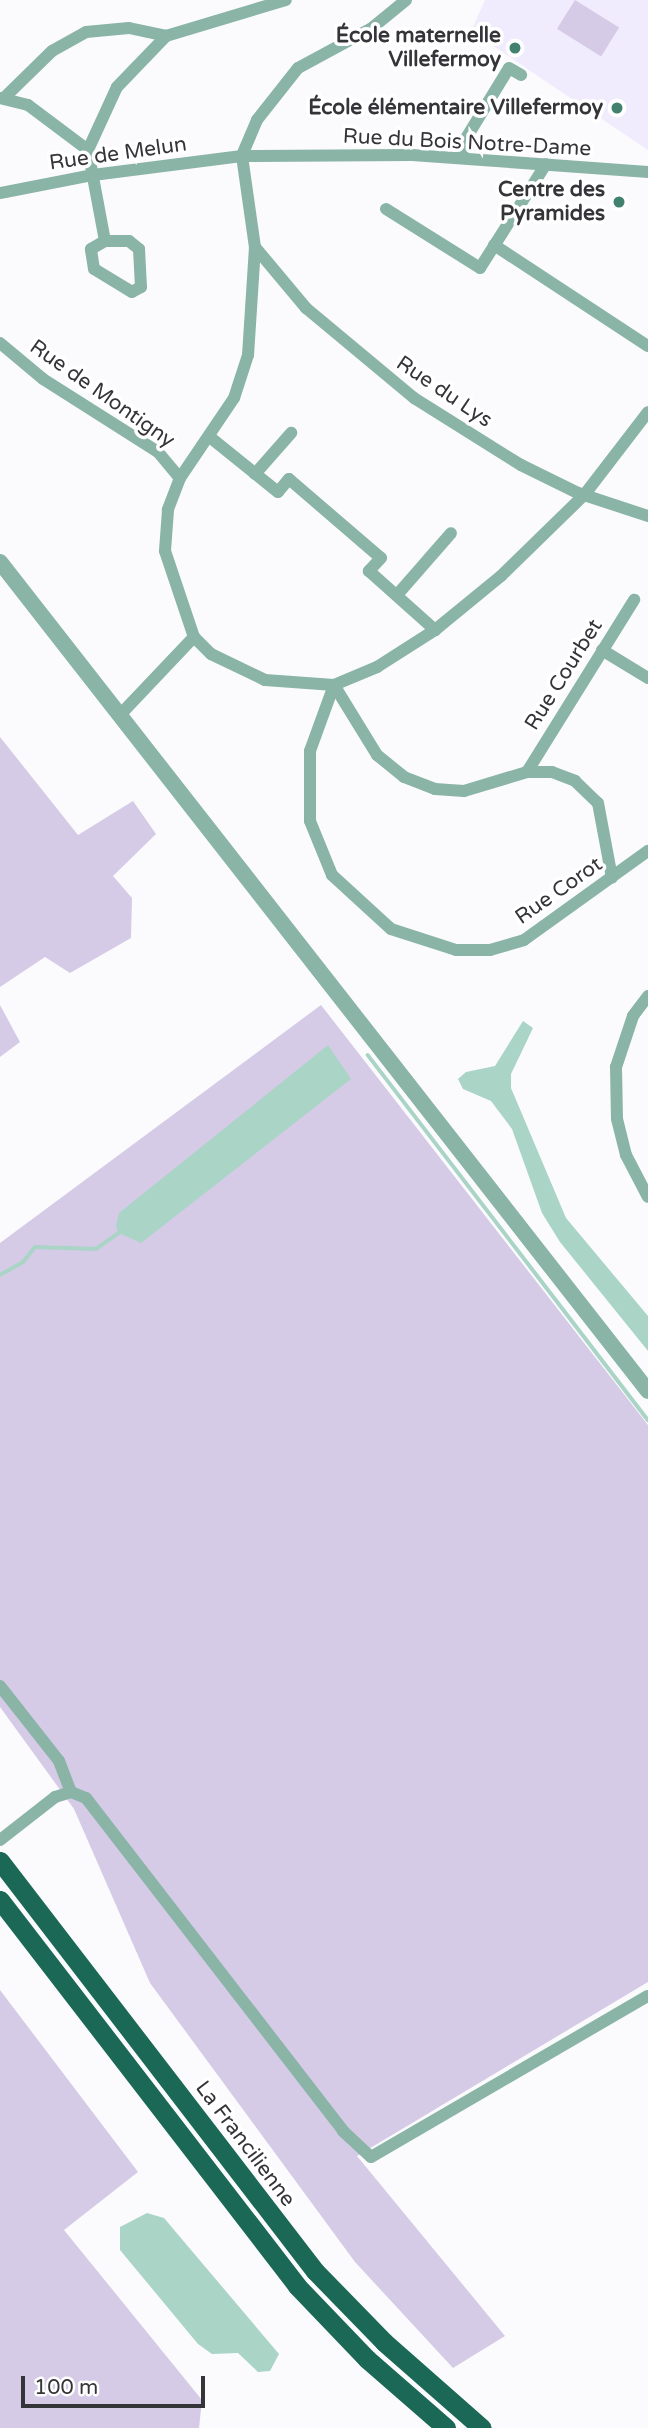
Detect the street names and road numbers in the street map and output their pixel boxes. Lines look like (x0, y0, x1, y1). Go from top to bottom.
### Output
street label: Rue du Bois Notre-Dame (342, 124, 592, 162)
street label: Rue de Melun (48, 132, 188, 176)
street label: Rue de Montigny (25, 335, 179, 453)
street label: Rue du Lys (391, 351, 497, 433)
street label: Rue Courbet (520, 615, 608, 735)
street label: Rue Corot (511, 852, 607, 930)
street label: La Francilienne (190, 2076, 300, 2212)

